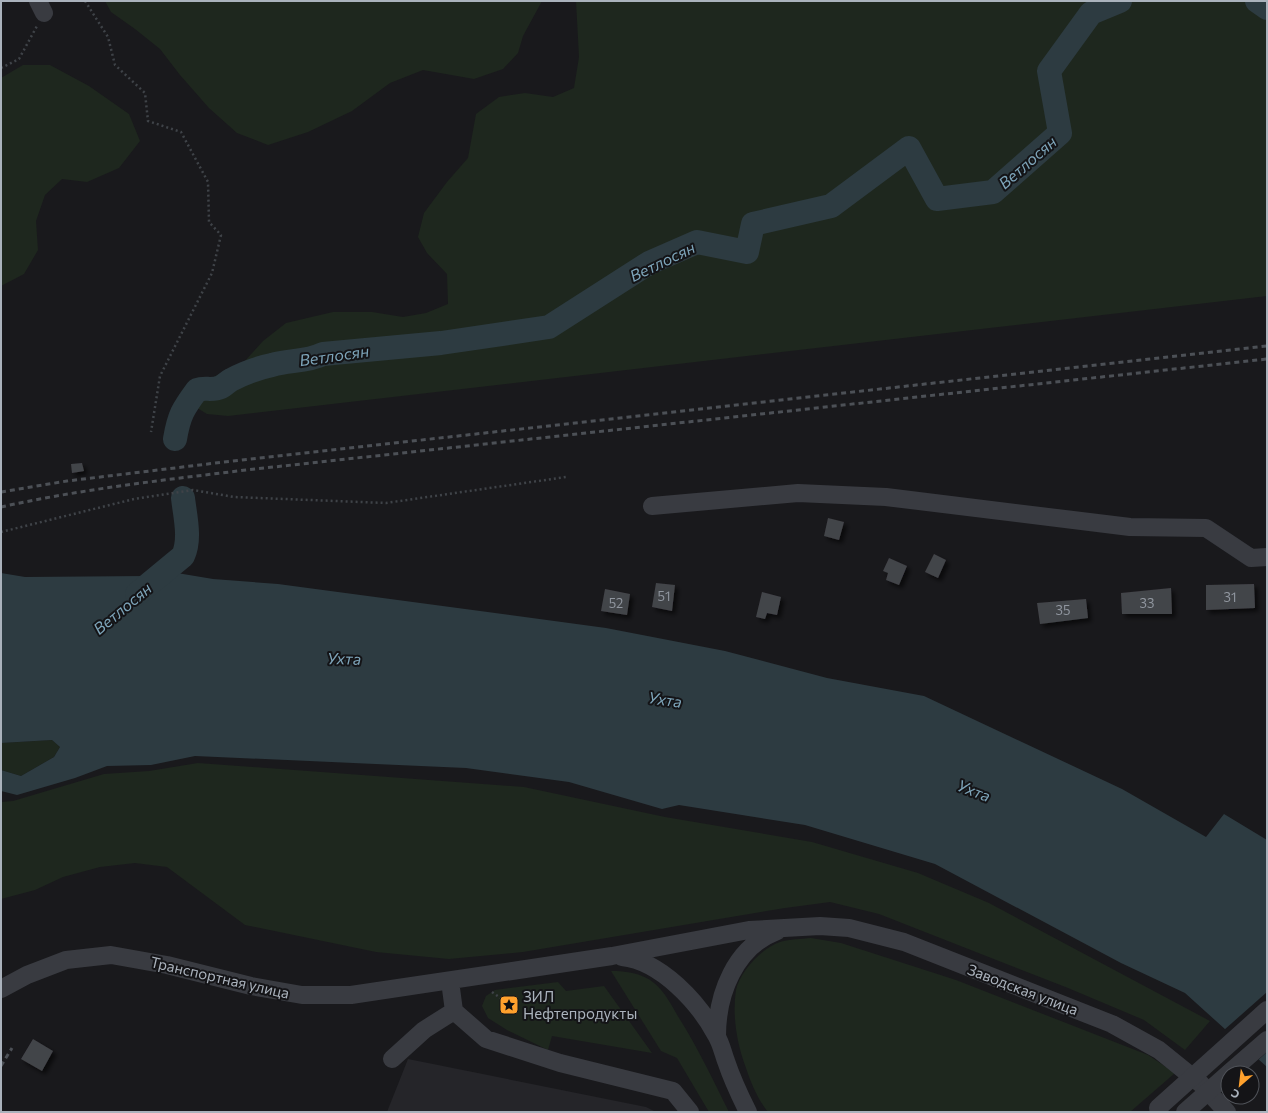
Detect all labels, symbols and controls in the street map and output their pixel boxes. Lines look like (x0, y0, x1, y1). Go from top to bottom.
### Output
water label: Ветлосян (994, 132, 1060, 192)
water label: Ветлосян (626, 237, 698, 285)
water label: Ветлосян (298, 341, 370, 369)
water label: Ветлосян (89, 578, 155, 638)
house number: 51 (657, 588, 671, 604)
house number: 31 (1224, 589, 1236, 605)
house number: 52 (609, 595, 623, 611)
house number: 33 (1140, 595, 1154, 611)
house number: 35 (1056, 602, 1070, 618)
water label: Ухта (327, 648, 361, 668)
water label: Ухта (647, 687, 683, 711)
water label: Ухта (955, 775, 993, 805)
street label: Транспортная улица (149, 952, 291, 1002)
street label: Заводская улица (965, 960, 1081, 1018)
place label: ЗИЛ Нефтепродукты (523, 987, 637, 1022)
place icon: ЗИЛ Нефтепродукты (498, 994, 520, 1016)
north arrow (1220, 1065, 1260, 1105)
text: С (1228, 1087, 1241, 1102)

